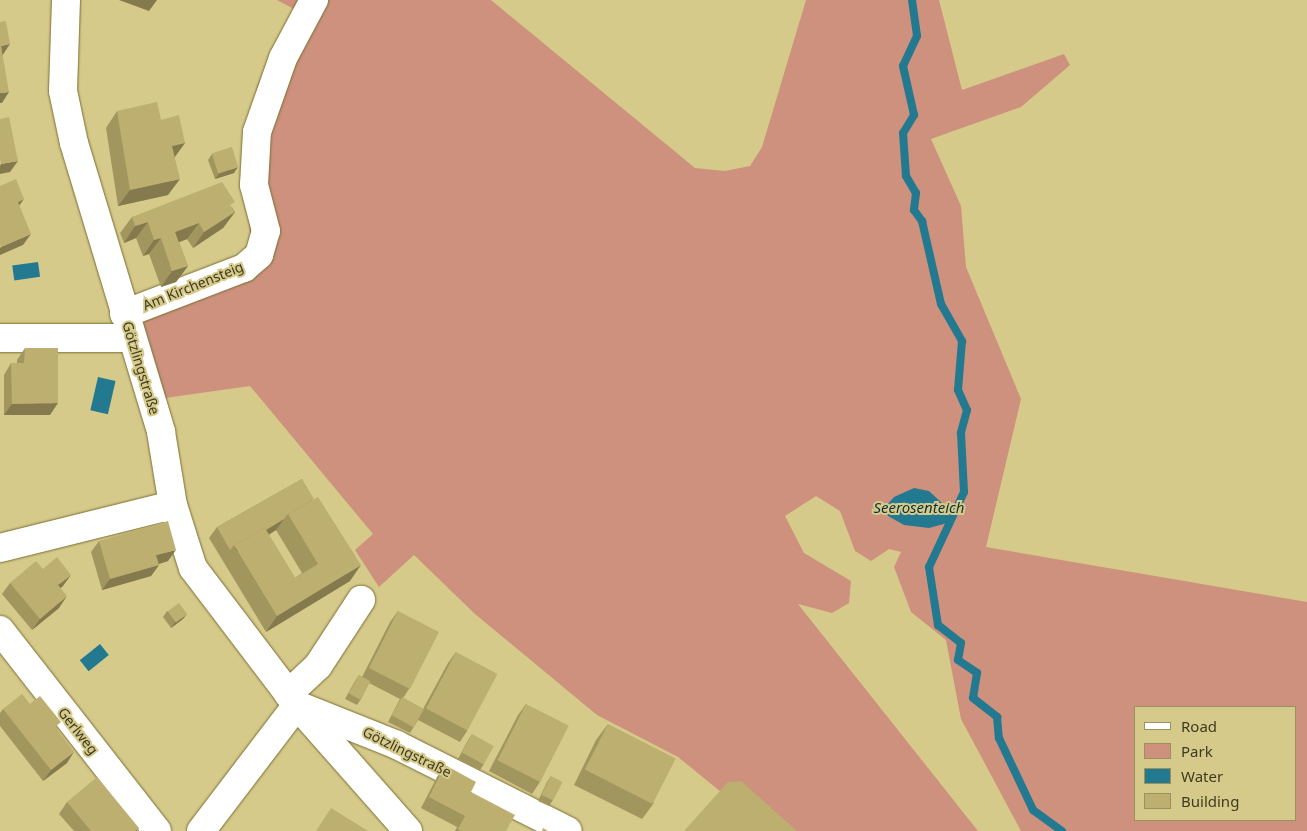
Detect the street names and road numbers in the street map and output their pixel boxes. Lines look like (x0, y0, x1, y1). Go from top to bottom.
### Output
street label: Am Kirchensteig (140, 258, 246, 314)
street label: Götzlingstraße (119, 319, 163, 417)
street label: Gerlweg (54, 704, 102, 758)
street label: Götzlingstraße (360, 723, 454, 781)

